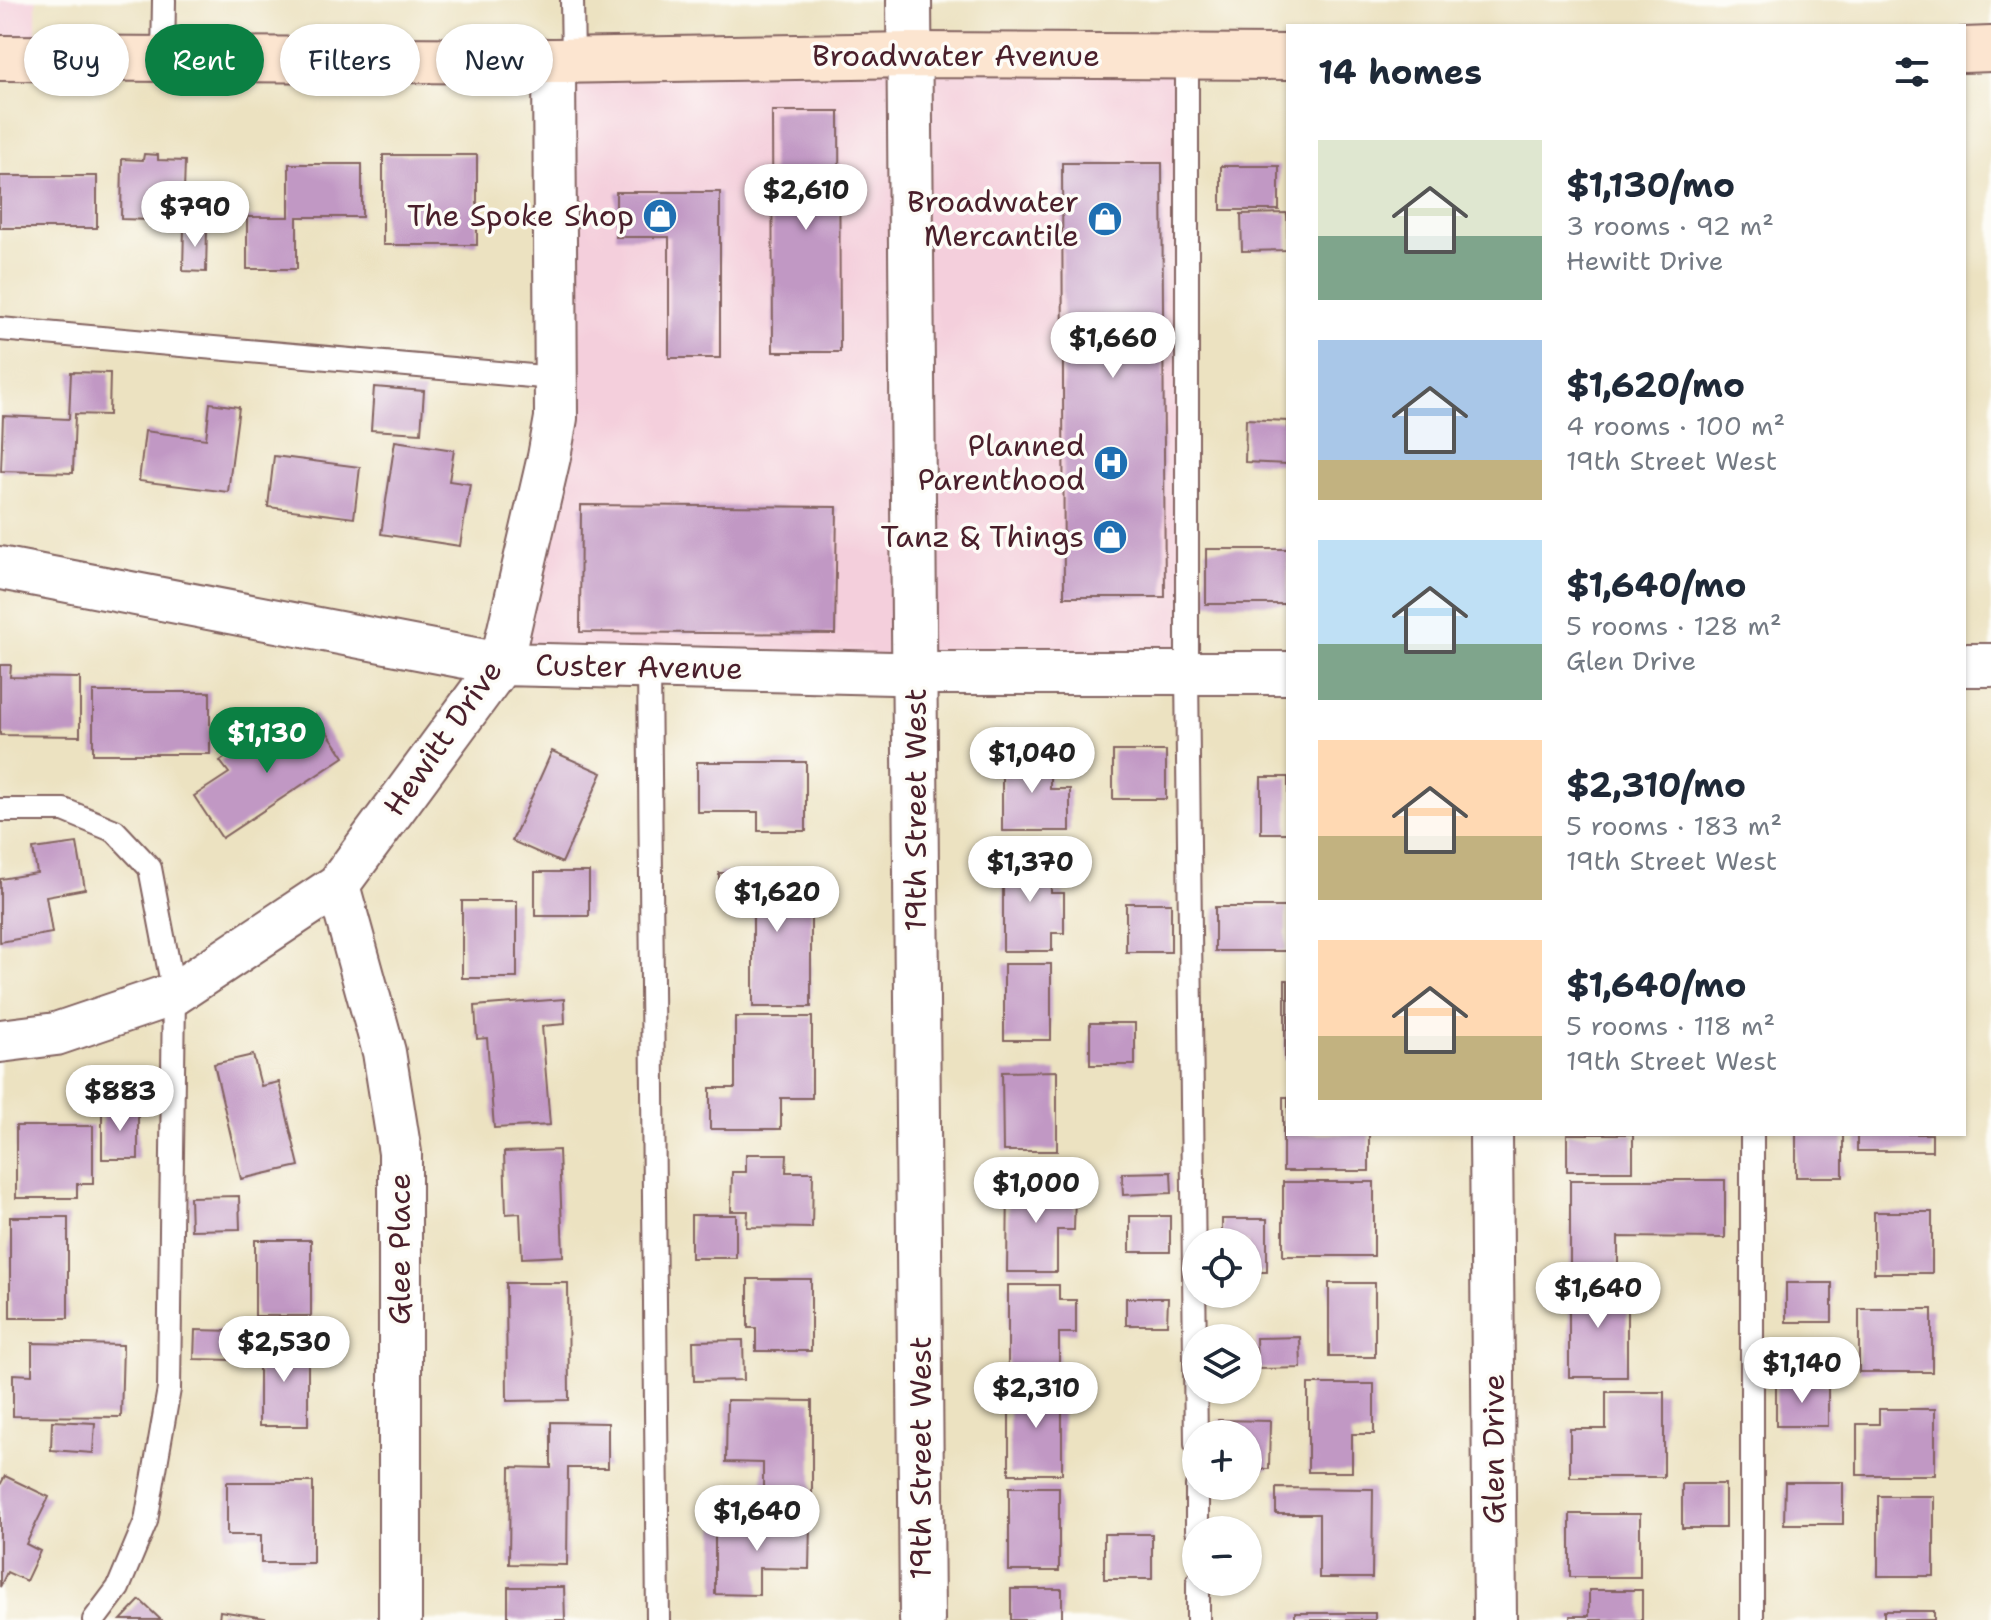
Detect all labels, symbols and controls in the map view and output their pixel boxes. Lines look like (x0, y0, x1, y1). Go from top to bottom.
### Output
chip: Buy (24, 24, 129, 96)
chip: Rent (145, 24, 264, 96)
chip: Filters (280, 24, 420, 96)
chip: New (436, 24, 553, 96)
street label: Broadwater Avenue (812, 35, 1100, 76)
text: 14 homes (1318, 49, 1482, 95)
icon: filters (1890, 50, 1934, 94)
text: $1,130/mo (1566, 162, 1735, 208)
pin: $2,610 (741, 164, 871, 232)
text: $2,610 (762, 172, 850, 207)
icon: home (1382, 172, 1478, 268)
pin: $790 (148, 181, 242, 249)
place label: Broadwater Mercantile (907, 181, 1079, 256)
text: $790 (159, 189, 231, 224)
place label: The Spoke Shop (407, 195, 634, 236)
shop icon: The Spoke Shop (641, 197, 679, 235)
shop icon: Broadwater Mercantile (1086, 200, 1124, 238)
text: 3 rooms · 92 m² (1566, 208, 1774, 243)
text: Hewitt Drive (1566, 243, 1723, 278)
pin: $1,660 (1048, 312, 1178, 380)
text: $1,660 (1069, 320, 1157, 355)
text: $1,620/mo (1566, 362, 1745, 408)
icon: home (1382, 372, 1478, 468)
text: 4 rooms · 100 m² (1566, 408, 1785, 443)
place label: Planned Parenthood (917, 425, 1085, 500)
text: 19th Street West (1566, 443, 1777, 478)
hospital icon: Planned Parenthood (1092, 444, 1130, 482)
place label: Tanz & Things (880, 516, 1084, 557)
shop icon: Tanz & Things (1091, 518, 1129, 556)
text: $1,640/mo (1566, 562, 1747, 608)
icon: home (1382, 572, 1478, 668)
text: 5 rooms · 128 m² (1566, 608, 1782, 643)
text: Glen Drive (1566, 643, 1696, 678)
street label: Custer Avenue (535, 644, 743, 689)
street label: Hewitt Drive (374, 652, 511, 824)
street label: 19th Street West (895, 688, 936, 932)
pin: $1,130 (202, 707, 332, 775)
text: $1,130 (227, 715, 307, 750)
pin: $1,040 (967, 727, 1097, 795)
text: $1,040 (988, 735, 1076, 770)
text: $2,310/mo (1566, 762, 1746, 808)
icon: home (1382, 772, 1478, 868)
text: 5 rooms · 183 m² (1566, 808, 1782, 843)
pin: $1,370 (965, 836, 1095, 904)
text: 19th Street West (1566, 843, 1777, 878)
text: $1,370 (986, 844, 1074, 879)
pin: $1,620 (712, 866, 842, 934)
text: $1,620 (733, 874, 821, 909)
text: $1,640/mo (1566, 962, 1747, 1008)
icon: home (1382, 972, 1478, 1068)
text: 5 rooms · 118 m² (1566, 1008, 1775, 1043)
text: 19th Street West (1566, 1043, 1777, 1078)
pin: $883 (73, 1065, 167, 1133)
text: $883 (84, 1073, 156, 1108)
pin: $1,000 (971, 1157, 1101, 1225)
text: $1,000 (992, 1165, 1080, 1200)
street label: Glee Place (379, 1173, 420, 1325)
map controls (1182, 1228, 1262, 1596)
button: locate (1182, 1228, 1262, 1308)
pin: $1,640 (1533, 1262, 1663, 1330)
text: $1,640 (1554, 1270, 1642, 1305)
pin: $2,530 (219, 1316, 349, 1384)
text: $2,530 (237, 1324, 331, 1359)
button: layers (1182, 1324, 1262, 1404)
street label: 19th Street West (900, 1336, 941, 1580)
pin: $1,140 (1737, 1337, 1867, 1405)
text: $1,140 (1762, 1345, 1842, 1380)
pin: $2,310 (971, 1362, 1101, 1430)
text: $2,310 (992, 1370, 1080, 1405)
street label: Glen Drive (1473, 1374, 1514, 1524)
button: + (1182, 1420, 1262, 1500)
pin: $1,640 (692, 1485, 822, 1553)
text: $1,640 (713, 1493, 801, 1528)
button: − (1182, 1516, 1262, 1596)

